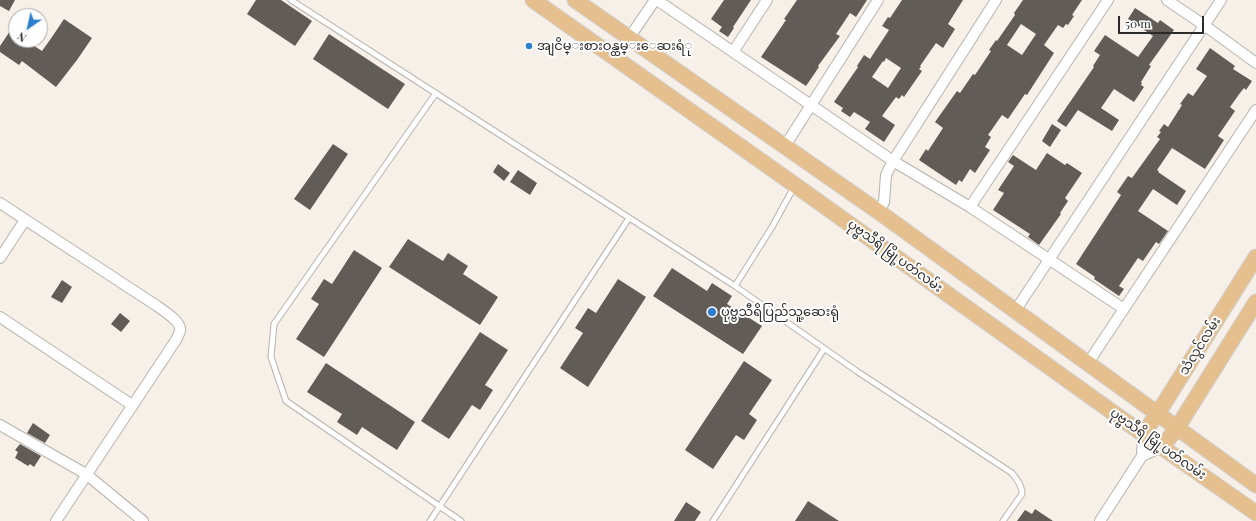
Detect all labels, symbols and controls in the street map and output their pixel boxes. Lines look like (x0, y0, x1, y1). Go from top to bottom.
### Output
north arrow (8, 8, 48, 48)
scale bar (1120, 8, 1206, 34)
text: 50 m (1125, 15, 1151, 31)
text: N (14, 29, 29, 46)
place label: အျငိမ္းစားဝန္ထမ္းေဆးရံု (537, 38, 692, 54)
marker: အျငိမ္းစားဝန္ထမ္းေဆးရံု (524, 41, 534, 51)
street label: ပုဗ္ဗသီရိ မြို့ပတ်လမ်း (844, 216, 946, 296)
place label: ပုဗ္ဗသီရိပြည်သူ့ဆေးရုံ (721, 304, 839, 320)
marker: ပုဗ္ဗသီရိပြည်သူ့ဆေးရုံ (706, 306, 718, 318)
street label: သံလွင်လမ်း (1176, 314, 1224, 378)
street label: ပုဗ္ဗသီရိ မြို့ပတ်လမ်း (1107, 405, 1209, 483)

